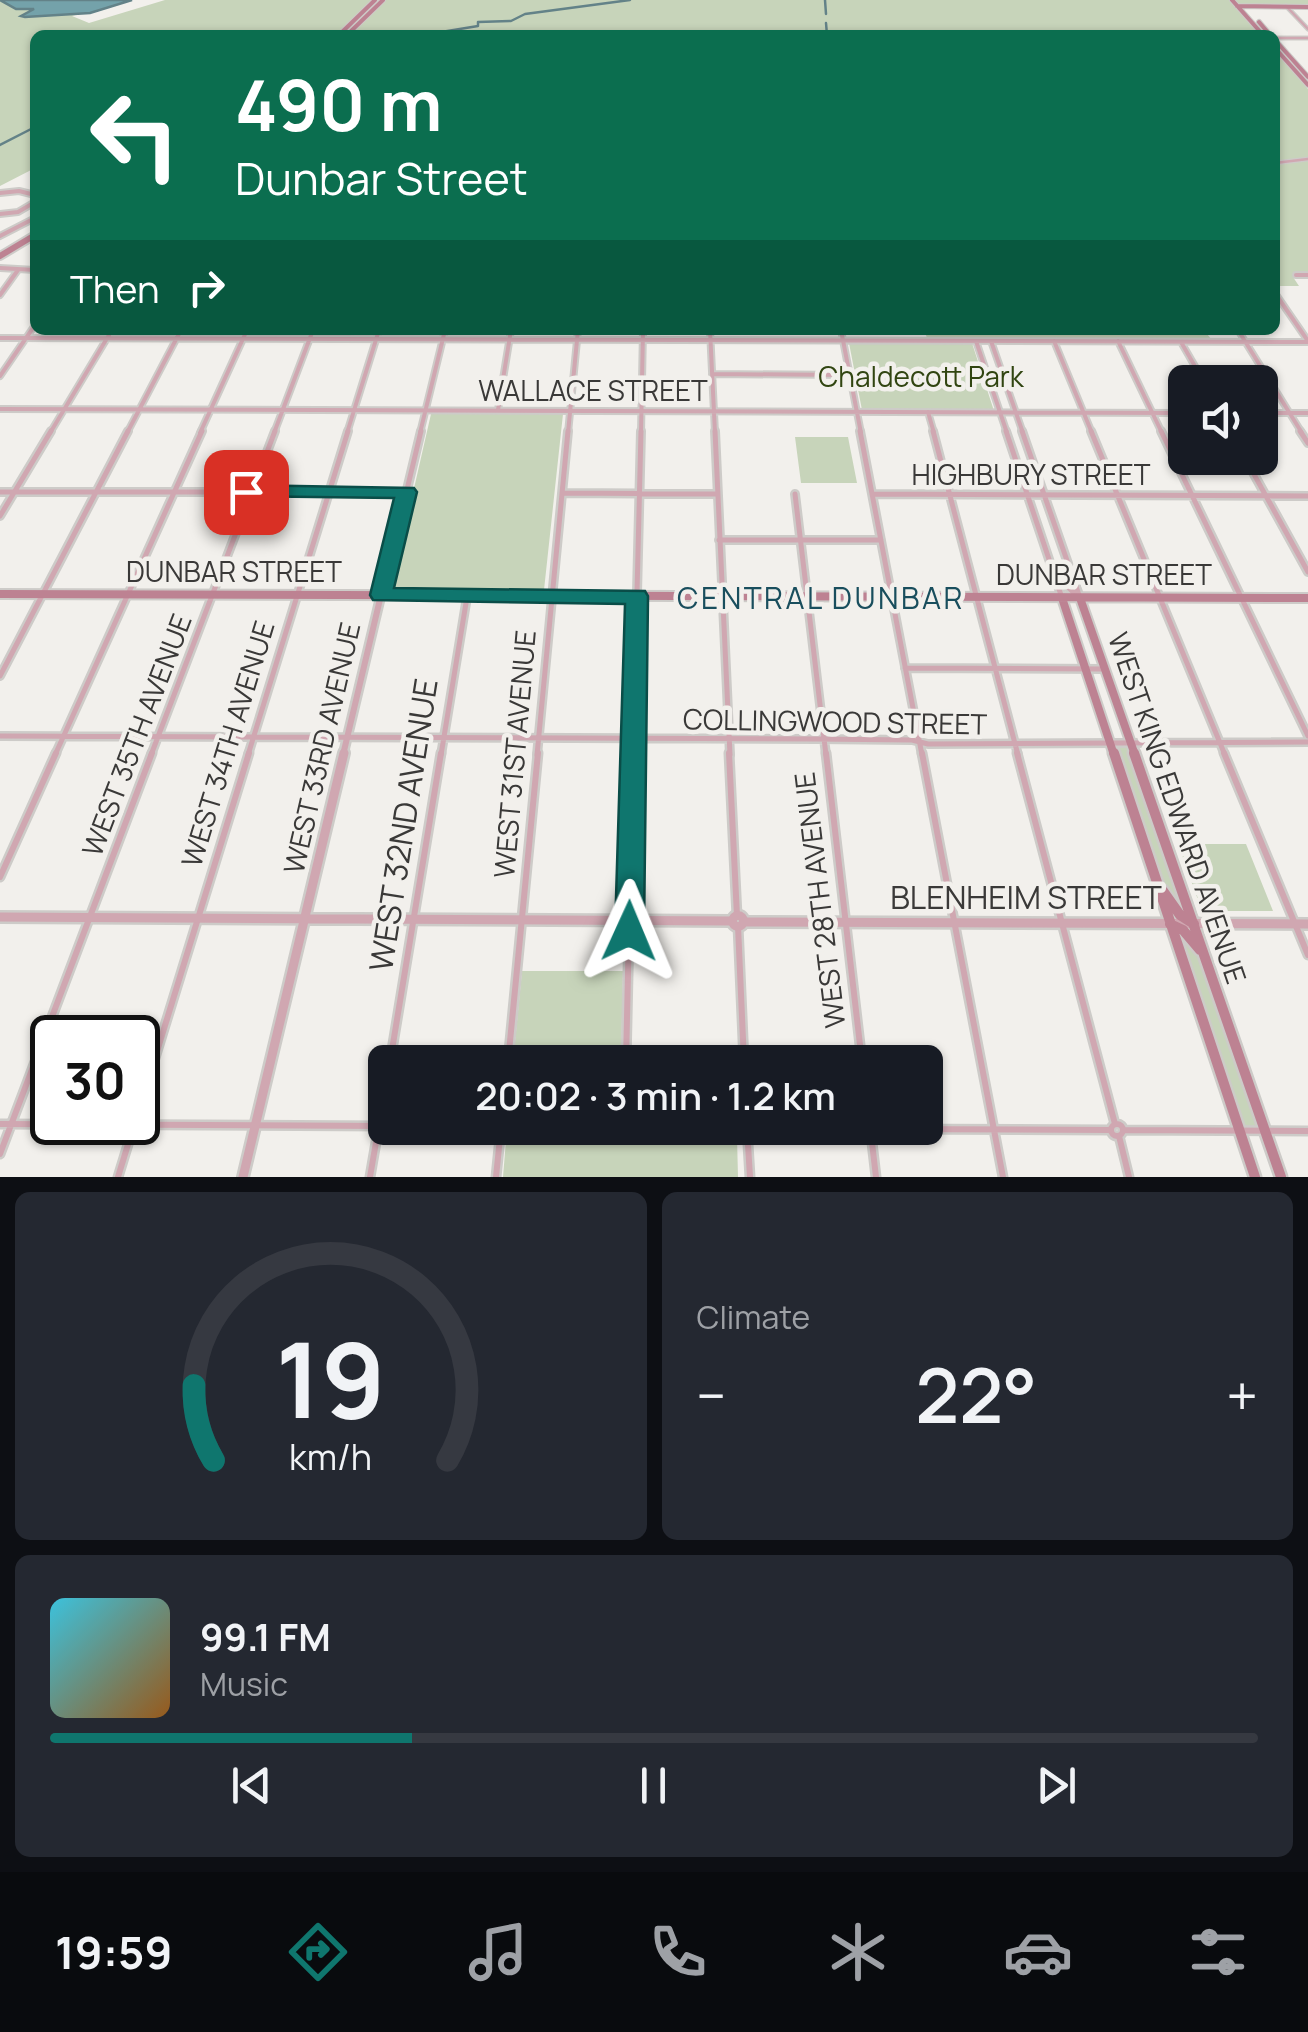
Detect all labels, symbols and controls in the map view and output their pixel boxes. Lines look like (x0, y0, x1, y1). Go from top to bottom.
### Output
text: 490 m (235, 56, 442, 152)
icon: left (70, 70, 200, 200)
text: Dunbar Street (235, 147, 528, 209)
icon: right (179, 260, 234, 315)
text: Then (70, 262, 159, 314)
park label: Chaldecott Park (818, 357, 1025, 395)
map controls (1168, 365, 1278, 475)
button: sound (1168, 365, 1278, 475)
street label: WALLACE STREET (478, 371, 708, 409)
pin (204, 450, 289, 535)
street label: HIGHBURY STREET (911, 455, 1151, 493)
icon: arrive (219, 465, 274, 520)
street label: DUNBAR STREET (126, 552, 342, 590)
street label: DUNBAR STREET (996, 555, 1212, 593)
district label: CENTRAL DUNBAR (677, 577, 965, 618)
street label: WEST 35TH AVENUE (72, 608, 200, 861)
street label: WEST 34TH AVENUE (172, 616, 283, 871)
street label: WEST 33RD AVENUE (274, 618, 368, 877)
street label: WEST KING EDWARD AVENUE (1100, 627, 1256, 988)
street label: WEST 31ST AVENUE (484, 628, 544, 879)
street label: WEST 32ND AVENUE (358, 675, 448, 974)
street label: COLLINGWOOD STREET (683, 699, 988, 743)
street label: WEST 28TH AVENUE (784, 770, 854, 1030)
street label: BLENHEIM STREET (890, 875, 1162, 919)
position arrow (577, 879, 681, 983)
speed limit sign: 30 (30, 1015, 160, 1145)
text: 20:02 · 3 min · 1.2 km (475, 1069, 836, 1121)
text: Climate (697, 1295, 810, 1339)
text: 19 (276, 1307, 386, 1449)
text: 22° (915, 1343, 1037, 1446)
text: − (697, 1357, 726, 1433)
text: + (1226, 1357, 1258, 1433)
text: km/h (289, 1432, 372, 1481)
text: 99.1 FM (200, 1610, 331, 1662)
text: Music (200, 1662, 288, 1706)
icon: previous (224, 1758, 279, 1813)
icon: pause (626, 1758, 681, 1813)
icon: next (1029, 1758, 1084, 1813)
icon: directions (283, 1917, 353, 1987)
icon: music (463, 1917, 533, 1987)
icon: phone (643, 1917, 713, 1987)
icon: climate (823, 1917, 893, 1987)
icon: car (1003, 1917, 1073, 1987)
icon: filters (1183, 1917, 1253, 1987)
text: 19:59 (55, 1921, 172, 1983)

